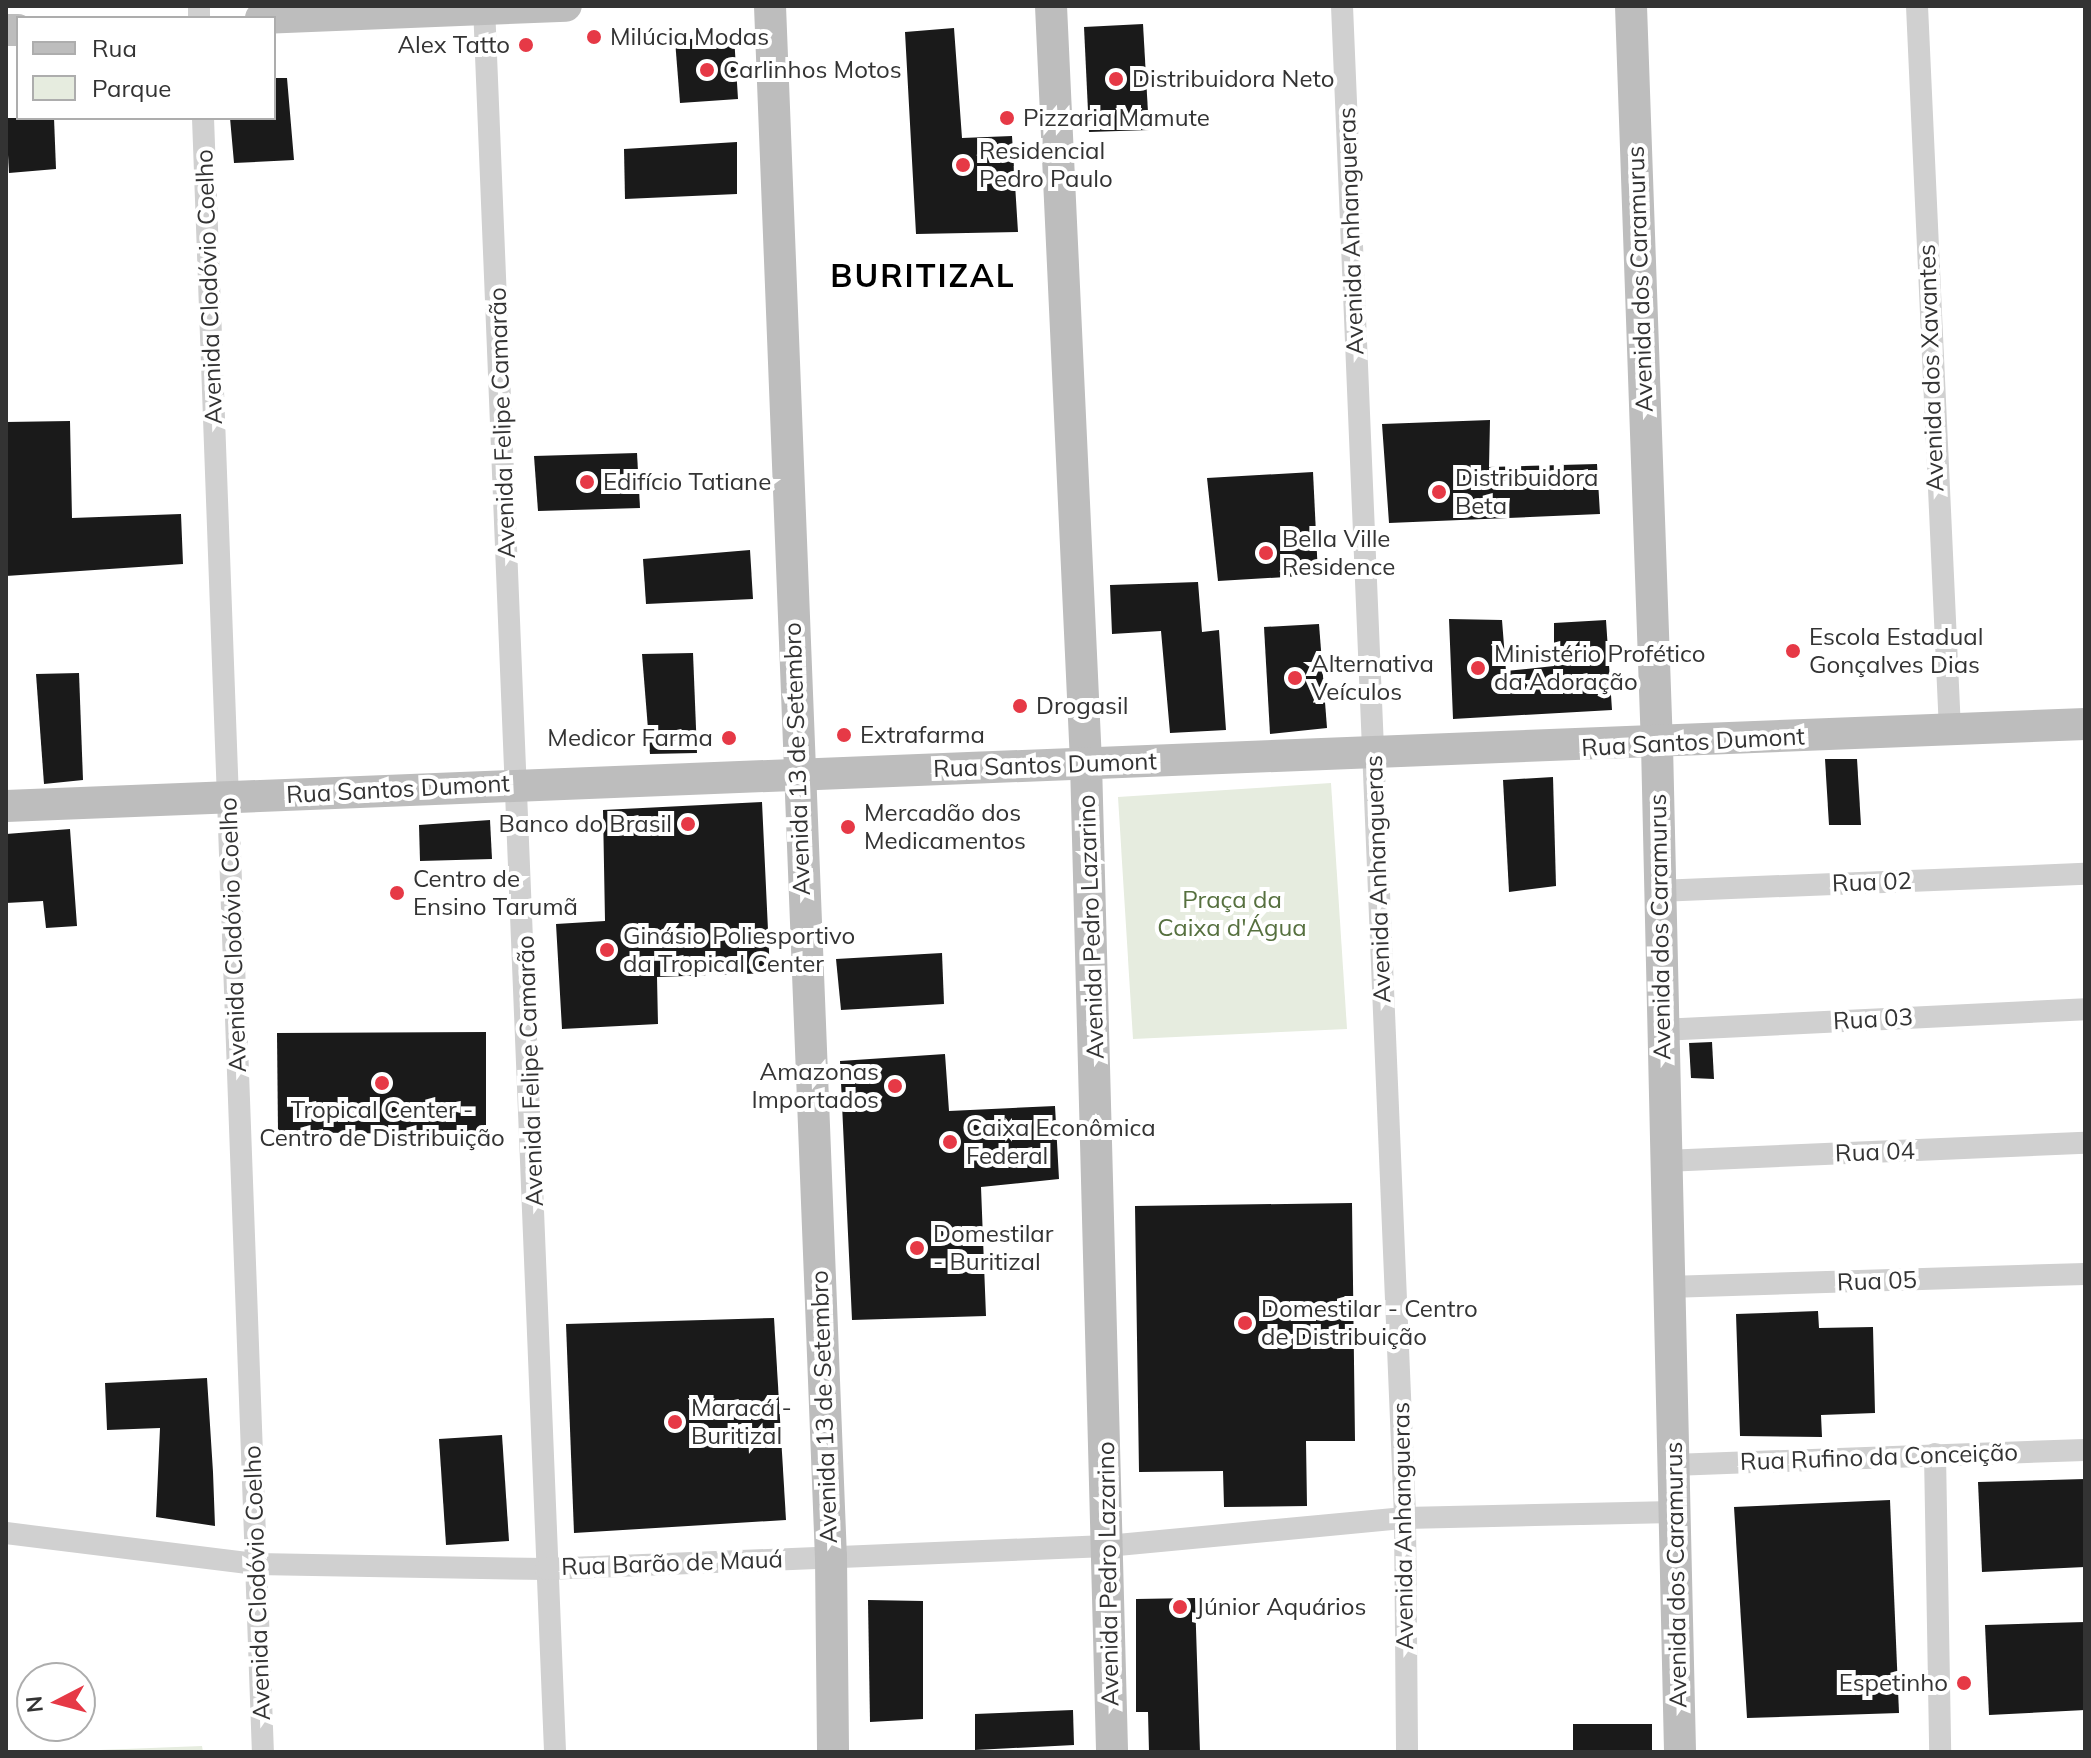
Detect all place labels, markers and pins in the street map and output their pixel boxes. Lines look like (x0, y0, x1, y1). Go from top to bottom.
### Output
place label: Milúcia Modas (610, 23, 769, 51)
marker: Milúcia Modas (585, 28, 603, 46)
place label: Alex Tatto (397, 31, 510, 59)
marker: Alex Tatto (517, 36, 535, 54)
place label: Carlinhos Motos (723, 56, 902, 84)
marker: Carlinhos Motos (698, 61, 716, 79)
place label: Distribuidora Neto (1132, 65, 1335, 93)
marker: Distribuidora Neto (1107, 70, 1125, 88)
place label: Pizzaria Mamute (1023, 104, 1210, 132)
marker: Pizzaria Mamute (998, 109, 1016, 127)
place label: Residencial Pedro Paulo (979, 137, 1113, 193)
marker: Residencial Pedro Paulo (954, 156, 972, 174)
place label: Distribuidora Beta (1455, 464, 1598, 520)
place label: Edifício Tatiane (603, 468, 771, 496)
marker: Edifício Tatiane (578, 473, 596, 491)
marker: Distribuidora Beta (1430, 483, 1448, 501)
place label: Bella Ville Residence (1282, 525, 1395, 581)
marker: Bella Ville Residence (1257, 544, 1275, 562)
place label: Escola Estadual Gonçalves Dias (1809, 623, 1983, 679)
place label: Ministério Profético da Adoração (1494, 640, 1705, 696)
marker: Escola Estadual Gonçalves Dias (1784, 642, 1802, 660)
place label: Alternativa Veículos (1311, 650, 1434, 706)
marker: Ministério Profético da Adoração (1469, 659, 1487, 677)
marker: Alternativa Veículos (1286, 669, 1304, 687)
place label: Drogasil (1036, 692, 1128, 720)
marker: Drogasil (1011, 697, 1029, 715)
place label: Extrafarma (860, 721, 985, 749)
place label: Medicor Farma (547, 724, 713, 752)
marker: Extrafarma (835, 726, 853, 744)
marker: Medicor Farma (720, 729, 738, 747)
place label: Mercadão dos Medicamentos (864, 799, 1026, 855)
place label: Banco do Brasil (499, 810, 672, 838)
marker: Banco do Brasil (679, 815, 697, 833)
marker: Mercadão dos Medicamentos (839, 818, 857, 836)
place label: Centro de Ensino Tarumã (413, 865, 578, 921)
marker: Centro de Ensino Tarumã (388, 884, 406, 902)
place label: Ginásio Poliesportivo da Tropical Center (623, 922, 855, 978)
marker: Ginásio Poliesportivo da Tropical Center (598, 941, 616, 959)
place label: Amazonas Importados (751, 1058, 879, 1114)
marker: Tropical Center - Centro de Distribuição (373, 1074, 391, 1092)
marker: Amazonas Importados (886, 1077, 904, 1095)
place label: Tropical Center - Centro de Distribuição (259, 1096, 505, 1152)
place label: Caixa Econômica Federal (966, 1114, 1156, 1170)
marker: Caixa Econômica Federal (941, 1133, 959, 1151)
place label: Domestilar - Buritizal (933, 1220, 1053, 1276)
marker: Domestilar - Buritizal (908, 1239, 926, 1257)
place label: Domestilar - Centro de Distribuição (1261, 1295, 1478, 1351)
marker: Domestilar - Centro de Distribuição (1236, 1314, 1254, 1332)
place label: Maracá - Buritizal (691, 1394, 792, 1450)
marker: Maracá - Buritizal (666, 1413, 684, 1431)
place label: Júnior Aquários (1196, 1593, 1366, 1621)
marker: Júnior Aquários (1171, 1598, 1189, 1616)
place label: Espetinho (1839, 1669, 1948, 1697)
marker: Espetinho (1955, 1674, 1973, 1692)

